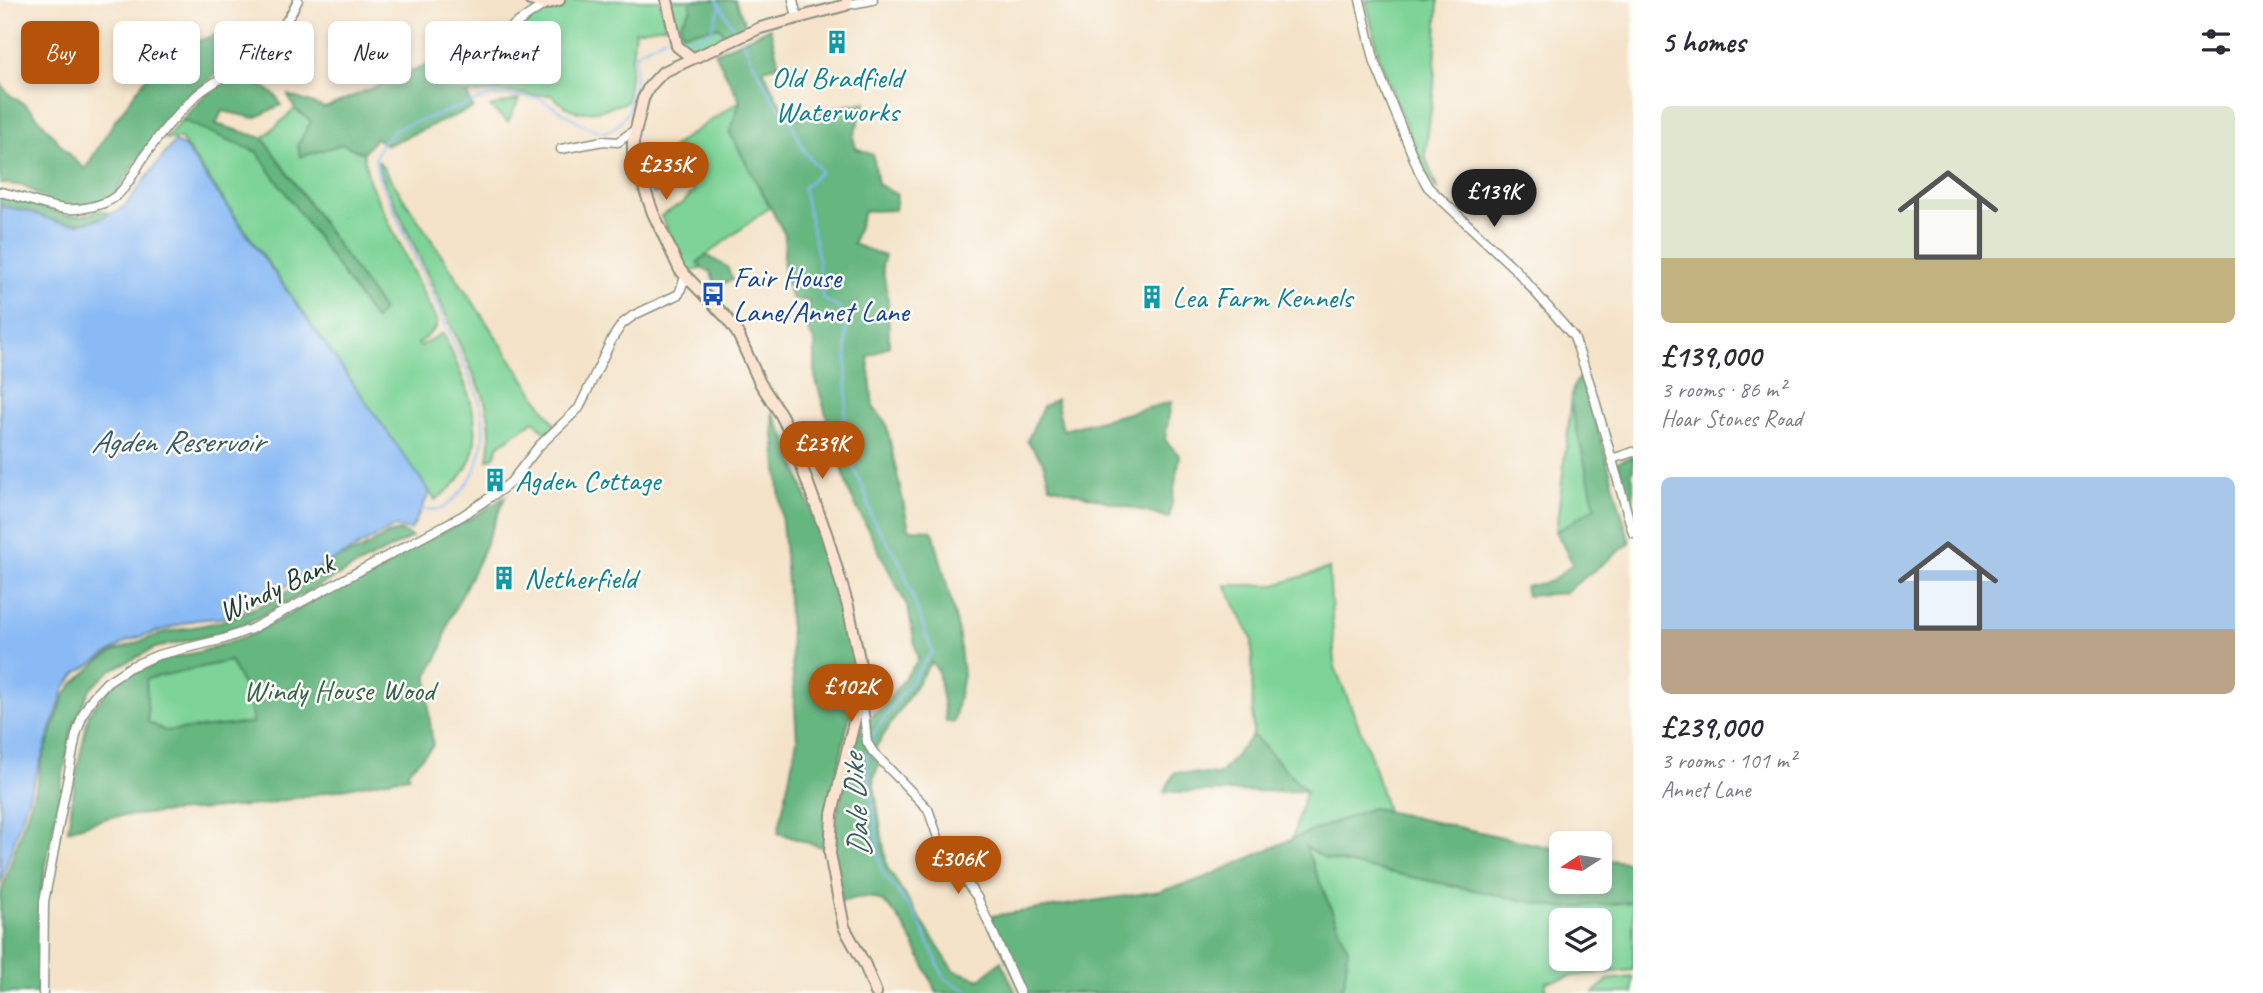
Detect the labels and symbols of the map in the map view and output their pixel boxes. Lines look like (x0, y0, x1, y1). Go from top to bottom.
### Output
building icon: Old Bradfield Waterworks (823, 28, 851, 56)
place label: Old Bradfield Waterworks (771, 58, 907, 130)
pin: £235K (617, 142, 715, 202)
pin: £139K (1445, 170, 1543, 229)
place label: Fair House Lane/Annet Lane (733, 258, 911, 330)
place label: Lea Farm Kennels (1172, 278, 1355, 316)
bus stop icon: Fair House Lane/Annet Lane (699, 280, 727, 308)
building icon: Lea Farm Kennels (1138, 283, 1166, 311)
water label: Agden Reservoir (91, 421, 268, 462)
pin: £239K (773, 421, 871, 481)
place label: Agden Cottage (515, 461, 663, 499)
building icon: Agden Cottage (481, 466, 509, 494)
street label: Windy Bank (212, 543, 342, 630)
place label: Netherfield (524, 559, 641, 597)
building icon: Netherfield (490, 564, 518, 592)
pin: £102K (802, 664, 900, 724)
park label: Windy House Wood (243, 671, 439, 709)
water label: Dale Dike (832, 749, 880, 859)
north arrow (1549, 831, 1612, 894)
pin: £306K (909, 836, 1007, 896)

